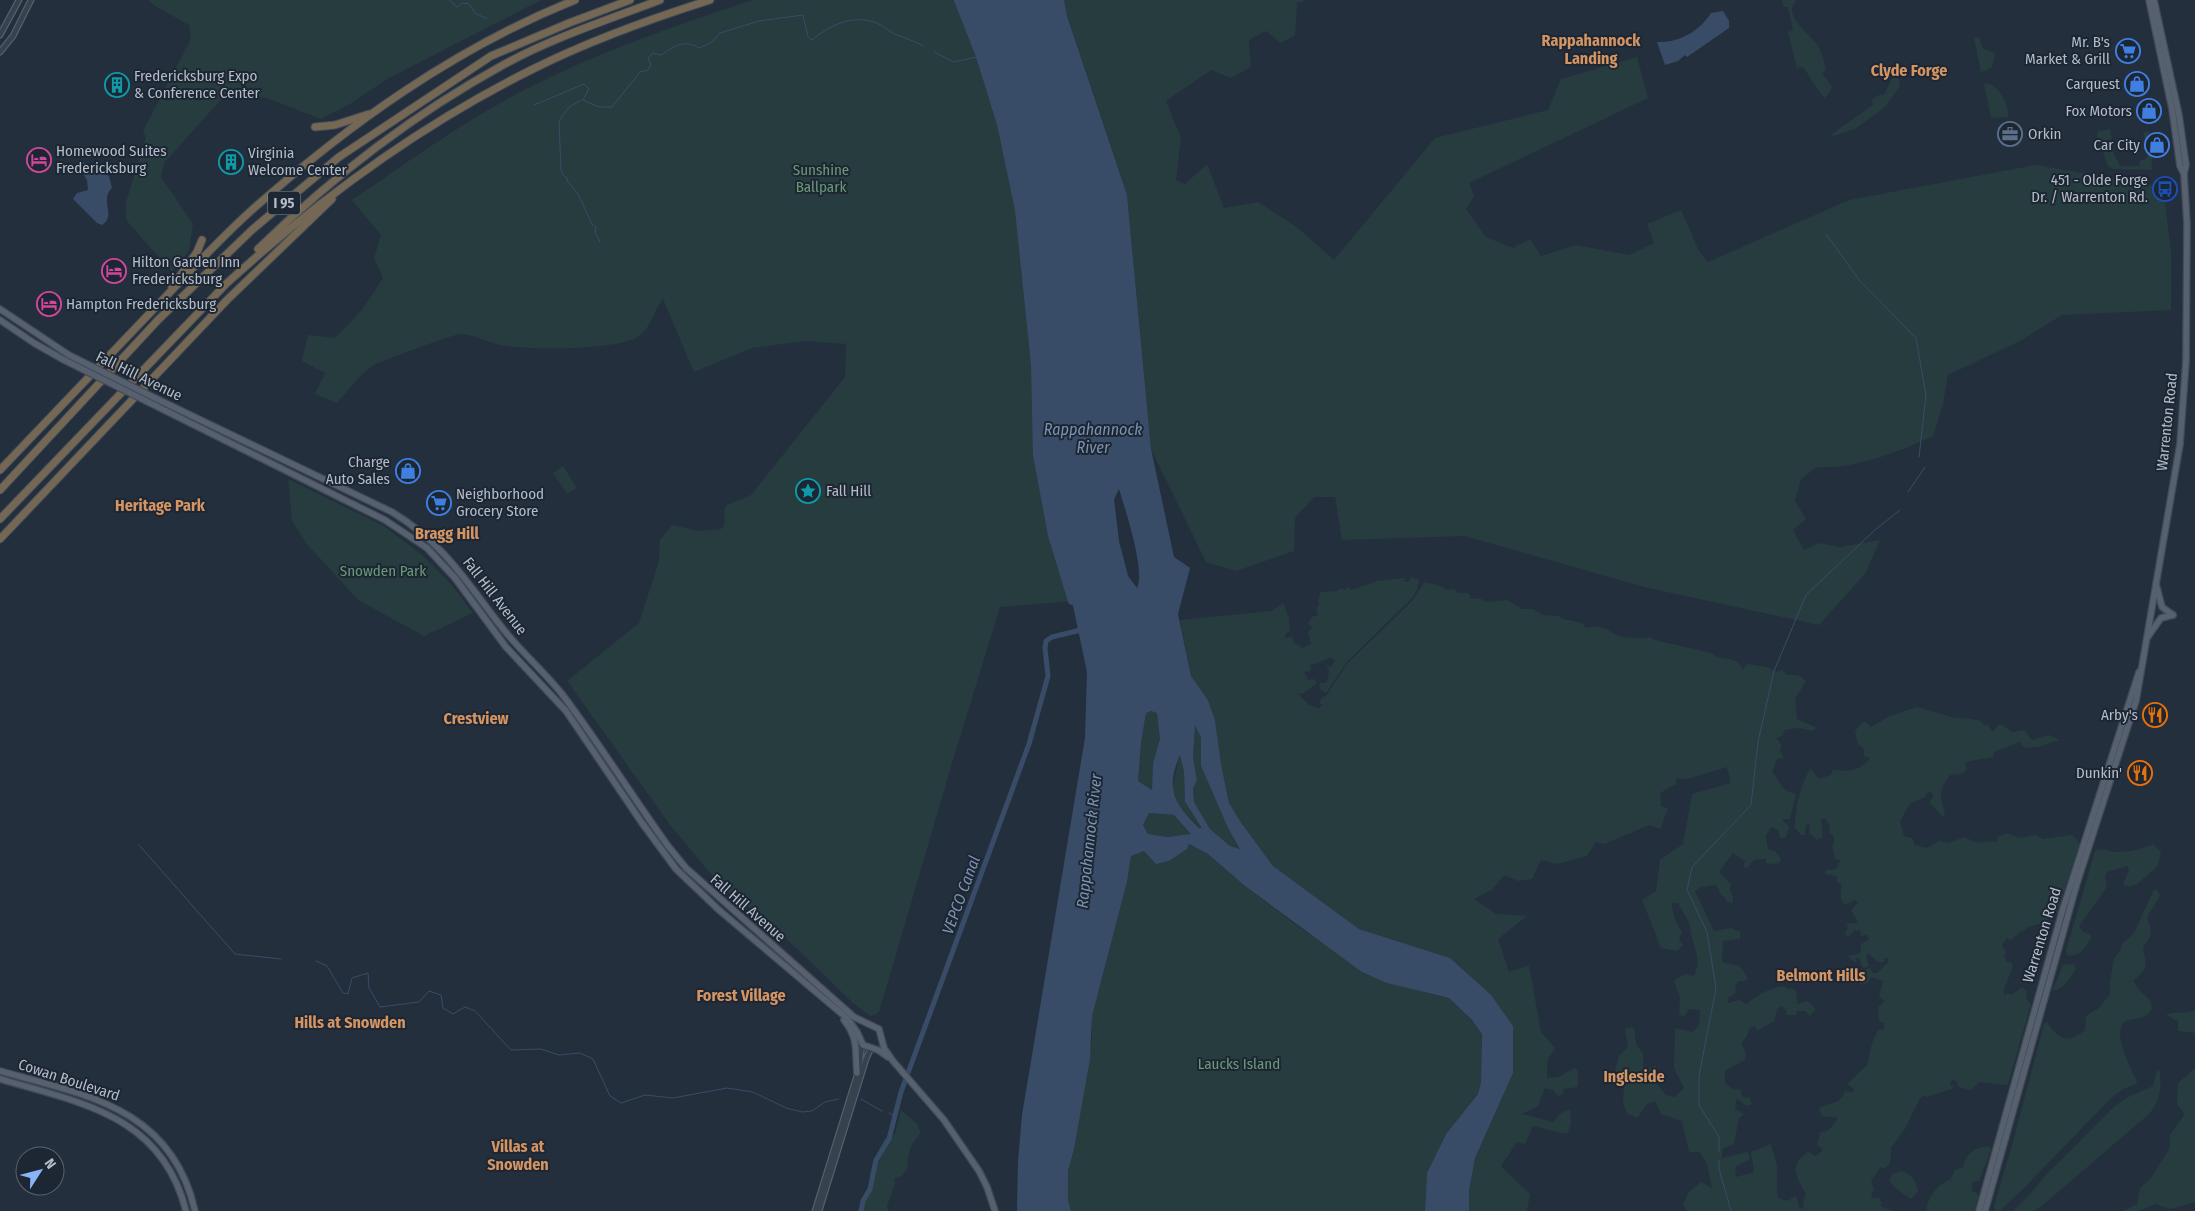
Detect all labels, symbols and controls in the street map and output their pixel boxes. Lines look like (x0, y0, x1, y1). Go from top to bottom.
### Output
district label: Rappahannock Landing (1542, 31, 1641, 68)
place label: Mr. B's Market & Grill (2025, 33, 2110, 68)
supermarket icon: Mr. B's Market & Grill (2115, 38, 2141, 64)
district label: Clyde Forge (1871, 61, 1947, 80)
place label: Fredericksburg Expo & Conference Center (134, 67, 260, 102)
shop icon: Carquest (2124, 71, 2150, 97)
building icon: Fredericksburg Expo & Conference Center (104, 72, 130, 98)
place label: Carquest (2066, 75, 2120, 93)
shop icon: Fox Motors (2136, 98, 2162, 124)
place label: Fox Motors (2066, 102, 2132, 120)
office icon: Orkin (1997, 121, 2023, 147)
place label: Orkin (2028, 125, 2061, 143)
shop icon: Car City (2144, 132, 2170, 158)
place label: Car City (2093, 136, 2140, 154)
place label: Homewood Suites Fredericksburg (56, 142, 167, 177)
place label: Virginia Welcome Center (248, 144, 348, 179)
hotel icon: Homewood Suites Fredericksburg (26, 147, 52, 173)
building icon: Virginia Welcome Center (218, 149, 244, 175)
park label: Sunshine Ballpark (793, 161, 849, 196)
place label: 451 - Olde Forge Dr. / Warrenton Rd. (2031, 171, 2148, 206)
bus stop icon: 451 - Olde Forge Dr. / Warrenton Rd. (2152, 176, 2178, 202)
road number: I 95 (268, 192, 300, 214)
place label: Hilton Garden Inn Fredericksburg (132, 253, 240, 288)
hotel icon: Hilton Garden Inn Fredericksburg (101, 258, 127, 284)
hotel icon: Hampton Fredericksburg (36, 291, 62, 317)
place label: Hampton Fredericksburg (66, 295, 216, 313)
street label: Fall Hill Avenue (93, 347, 185, 405)
street label: Warrenton Road (2153, 372, 2181, 472)
water label: Rappahannock River (1044, 420, 1142, 457)
place label: Charge Auto Sales (326, 453, 390, 488)
shop icon: Charge Auto Sales (395, 458, 421, 484)
place icon: Fall Hill (795, 478, 821, 504)
place label: Fall Hill (826, 482, 871, 500)
place label: Neighborhood Grocery Store (456, 485, 544, 520)
supermarket icon: Neighborhood Grocery Store (426, 490, 452, 516)
district label: Heritage Park (115, 496, 206, 515)
district label: Bragg Hill (415, 524, 480, 543)
street label: Fall Hill Avenue (459, 554, 531, 638)
park label: Snowden Park (340, 562, 426, 580)
restaurant icon: Arby's (2142, 702, 2168, 728)
place label: Arby's (2101, 706, 2138, 724)
district label: Crestview (443, 709, 509, 728)
restaurant icon: Dunkin' (2127, 760, 2153, 786)
place label: Dunkin' (2076, 764, 2122, 782)
water label: Rappahannock River (1072, 772, 1106, 909)
water label: VEPCO Canal (938, 853, 984, 937)
street label: Fall Hill Avenue (707, 870, 789, 946)
street label: Warrenton Road (2019, 885, 2065, 985)
district label: Belmont Hills (1776, 966, 1866, 985)
district label: Forest Village (696, 986, 786, 1005)
district label: Hills at Snowden (294, 1013, 406, 1032)
street label: Cowan Boulevard (16, 1055, 122, 1105)
park label: Laucks Island (1198, 1055, 1280, 1073)
district label: Ingleside (1603, 1067, 1665, 1086)
district label: Villas at Snowden (487, 1137, 549, 1174)
north arrow (15, 1146, 65, 1196)
text: N (41, 1155, 59, 1172)

